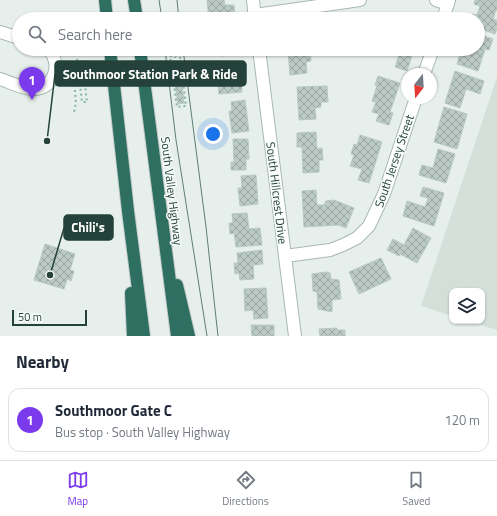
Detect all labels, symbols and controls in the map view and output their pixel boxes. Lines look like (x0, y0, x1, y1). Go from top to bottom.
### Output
search box (12, 12, 485, 56)
icon: search (26, 23, 48, 45)
text: Search here (58, 23, 132, 46)
callout: Southmoor Station Park & Ride (55, 61, 246, 86)
text: Southmoor Station Park & Ride (63, 64, 238, 84)
pin: 1 (19, 67, 45, 100)
north arrow (401, 68, 437, 104)
street label: South Jersey Street (369, 111, 419, 210)
your location (203, 124, 223, 144)
street label: South Valley Highway (156, 136, 188, 247)
street label: South Hillcrest Drive (261, 141, 293, 245)
callout: Chili's (64, 215, 113, 240)
text: Chili's (71, 217, 105, 237)
map controls (449, 288, 485, 324)
button: layers (449, 288, 485, 324)
scale bar (12, 308, 87, 327)
text: 50 m (18, 309, 42, 325)
text: Nearby (16, 349, 69, 375)
text: Southmoor Gate C (55, 399, 172, 422)
text: 1 (26, 410, 34, 430)
text: 120 m (444, 410, 480, 430)
text: Bus stop · South Valley Highway (55, 422, 230, 442)
tab: Map (67, 469, 89, 509)
tab: Directions (222, 469, 269, 509)
tab: Saved (402, 469, 430, 509)

